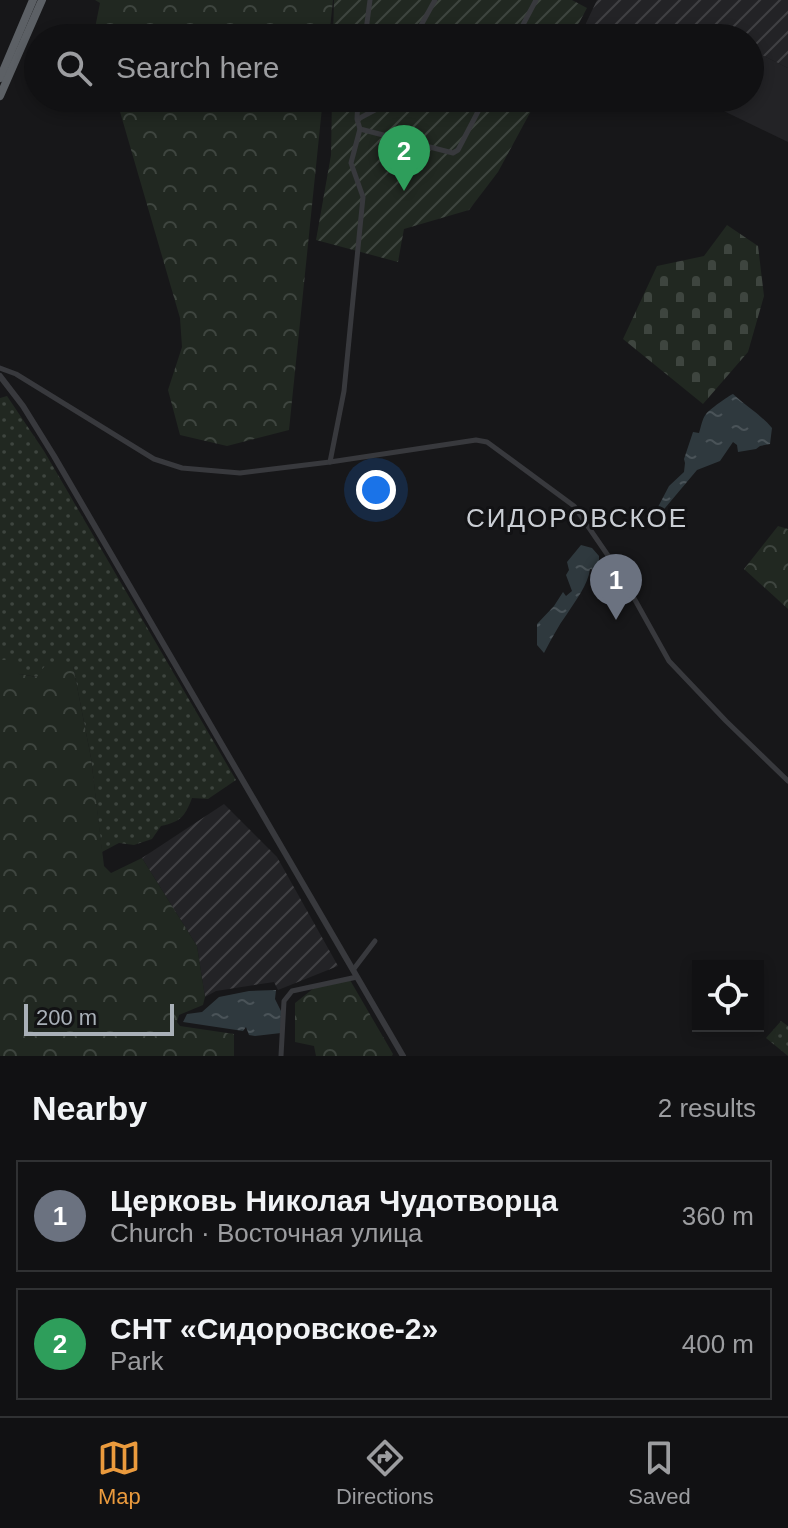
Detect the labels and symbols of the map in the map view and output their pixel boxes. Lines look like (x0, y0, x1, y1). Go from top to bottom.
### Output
pin: 2 (378, 125, 430, 191)
your location (356, 470, 396, 510)
district label: СИДОРОВСКОЕ (466, 503, 688, 533)
pin: 1 (590, 554, 642, 620)
scale bar (24, 1000, 174, 1036)

